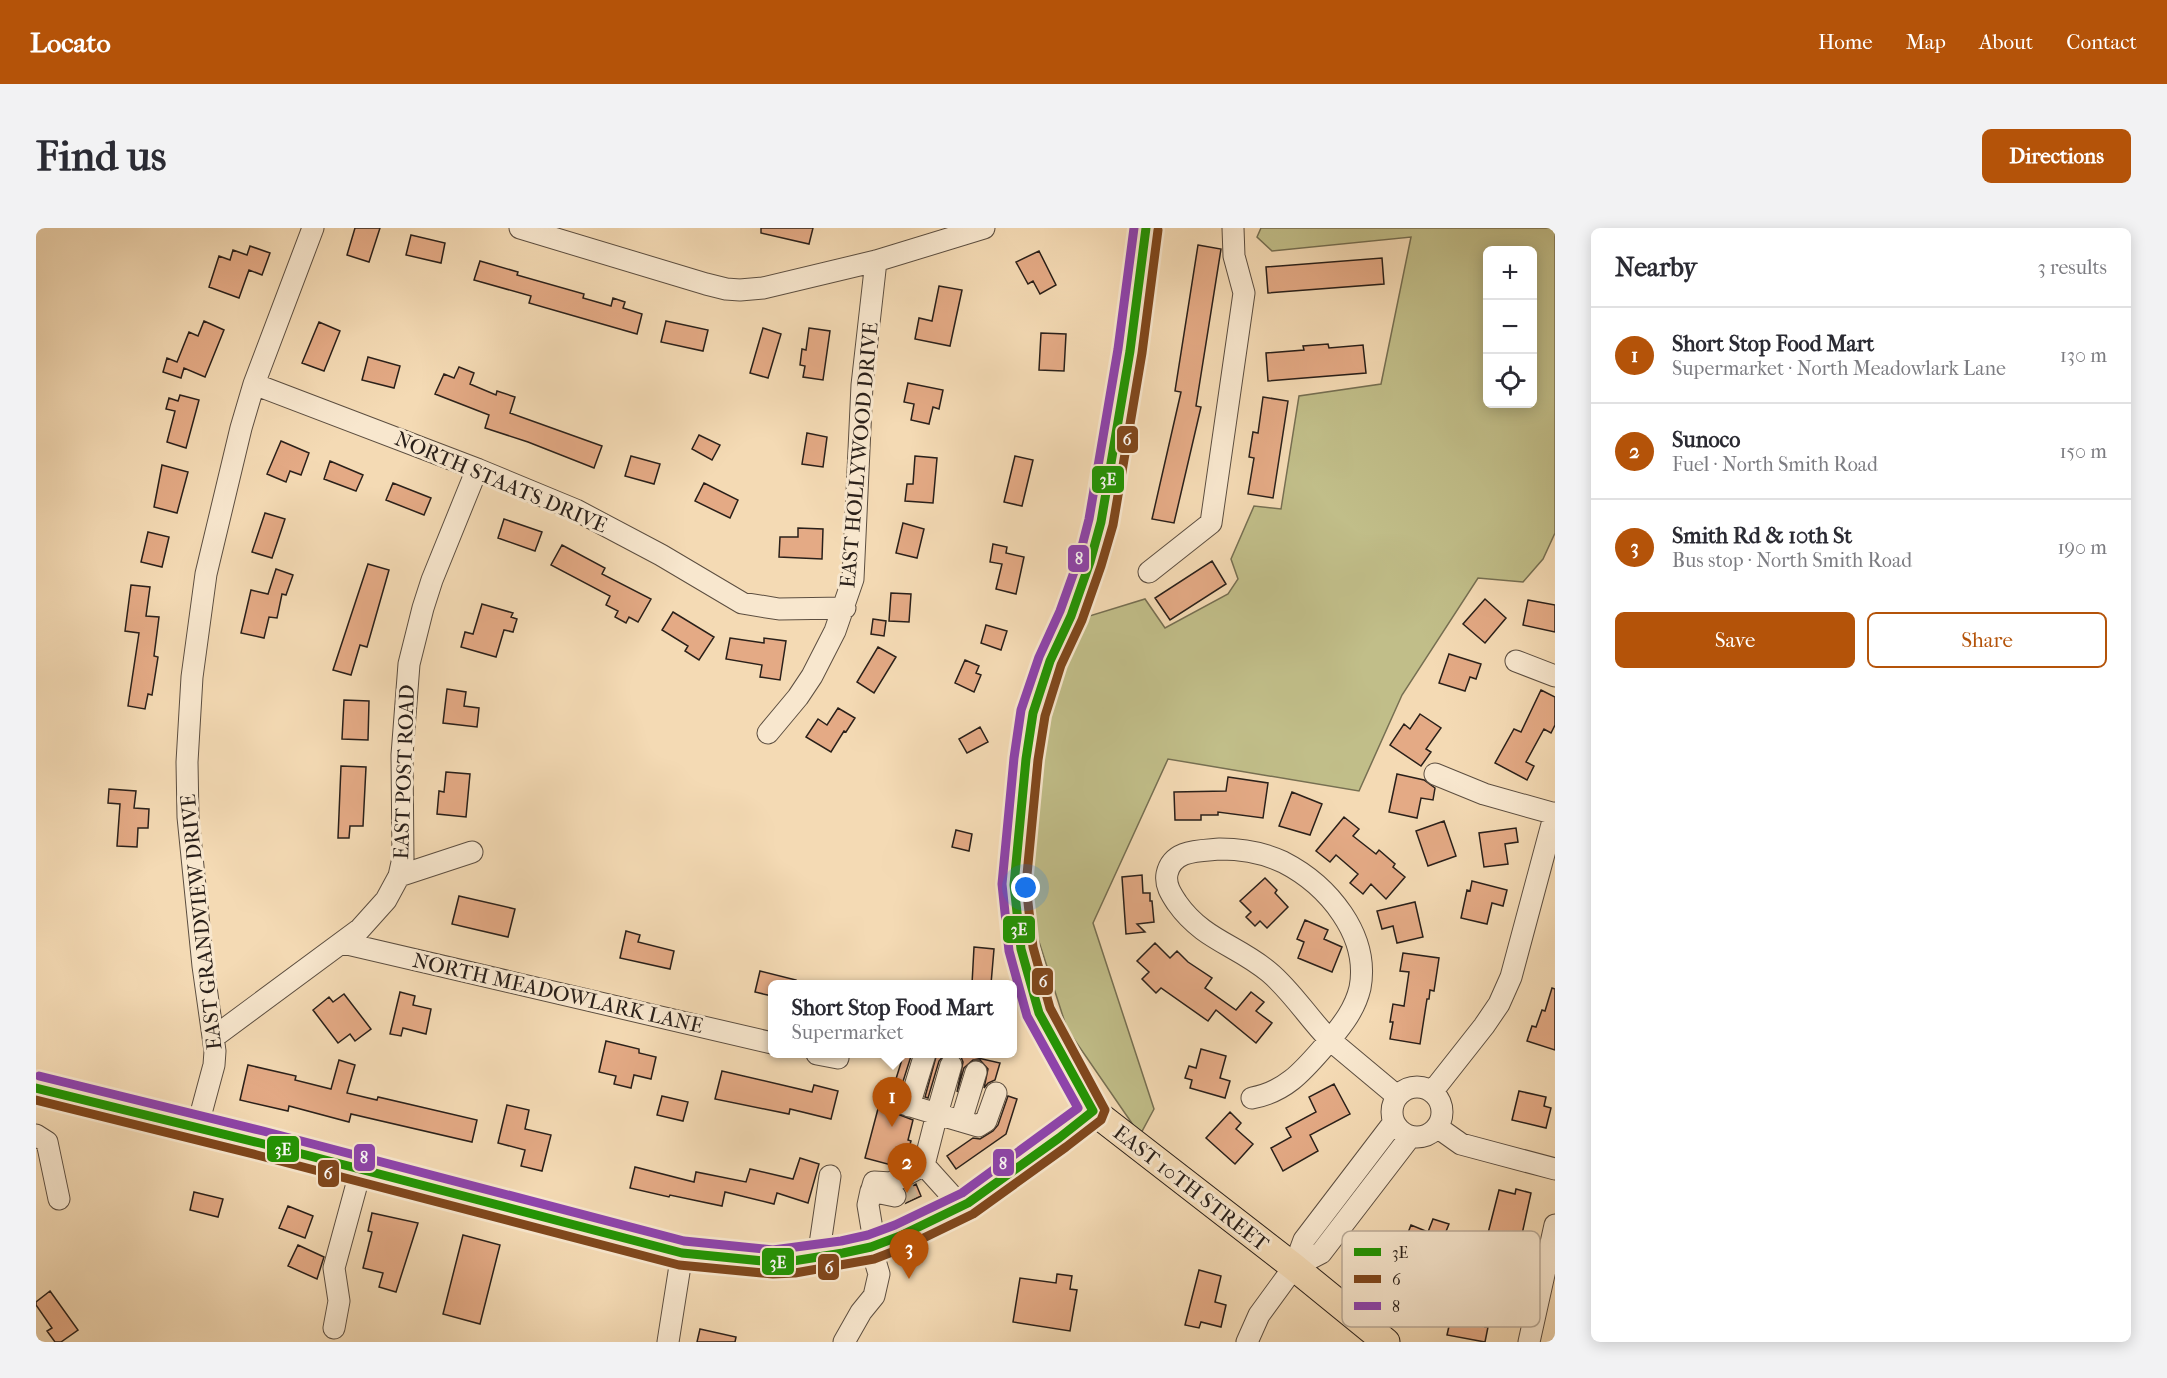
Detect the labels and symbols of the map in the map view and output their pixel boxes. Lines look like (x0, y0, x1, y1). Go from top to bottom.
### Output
street label: EAST HOLLYWOOD DRIVE (835, 321, 883, 589)
line badge: 6 (1116, 425, 1139, 454)
street label: NORTH STAATS DRIVE (391, 426, 611, 538)
text: 6 (1123, 430, 1132, 449)
line badge: 3E (1091, 465, 1125, 494)
text: 3E (1100, 470, 1116, 490)
line badge: 8 (1067, 544, 1090, 573)
text: 8 (1075, 549, 1083, 568)
street label: EAST POST ROAD (389, 684, 419, 860)
street label: EAST GRANDVIEW DRIVE (176, 793, 226, 1051)
your location (1011, 873, 1040, 902)
line badge: 3E (1002, 915, 1036, 944)
text: 3E (1011, 920, 1027, 940)
street label: NORTH MEADOWLARK LANE (410, 948, 706, 1038)
line badge: 6 (1031, 967, 1054, 996)
text: 6 (1039, 972, 1048, 991)
pin: 1 (872, 1078, 912, 1127)
street label: EAST 10TH STREET (1109, 1120, 1274, 1257)
line badge: 3E (266, 1135, 300, 1163)
text: 3E (275, 1140, 291, 1160)
line badge: 8 (353, 1143, 376, 1172)
pin: 2 (888, 1144, 926, 1193)
text: 8 (360, 1148, 368, 1167)
line badge: 8 (992, 1148, 1015, 1177)
text: 8 (999, 1154, 1007, 1173)
line badge: 6 (317, 1159, 340, 1188)
text: 6 (324, 1164, 333, 1183)
pin: 3 (890, 1230, 928, 1279)
legend (1342, 1231, 1540, 1327)
text: 3E (1392, 1243, 1409, 1262)
line badge: 3E (761, 1247, 795, 1276)
text: 3E (770, 1253, 786, 1273)
line badge: 6 (817, 1253, 840, 1281)
text: 6 (825, 1258, 834, 1277)
text: 6 (1392, 1270, 1401, 1289)
text: 8 (1392, 1297, 1400, 1316)

